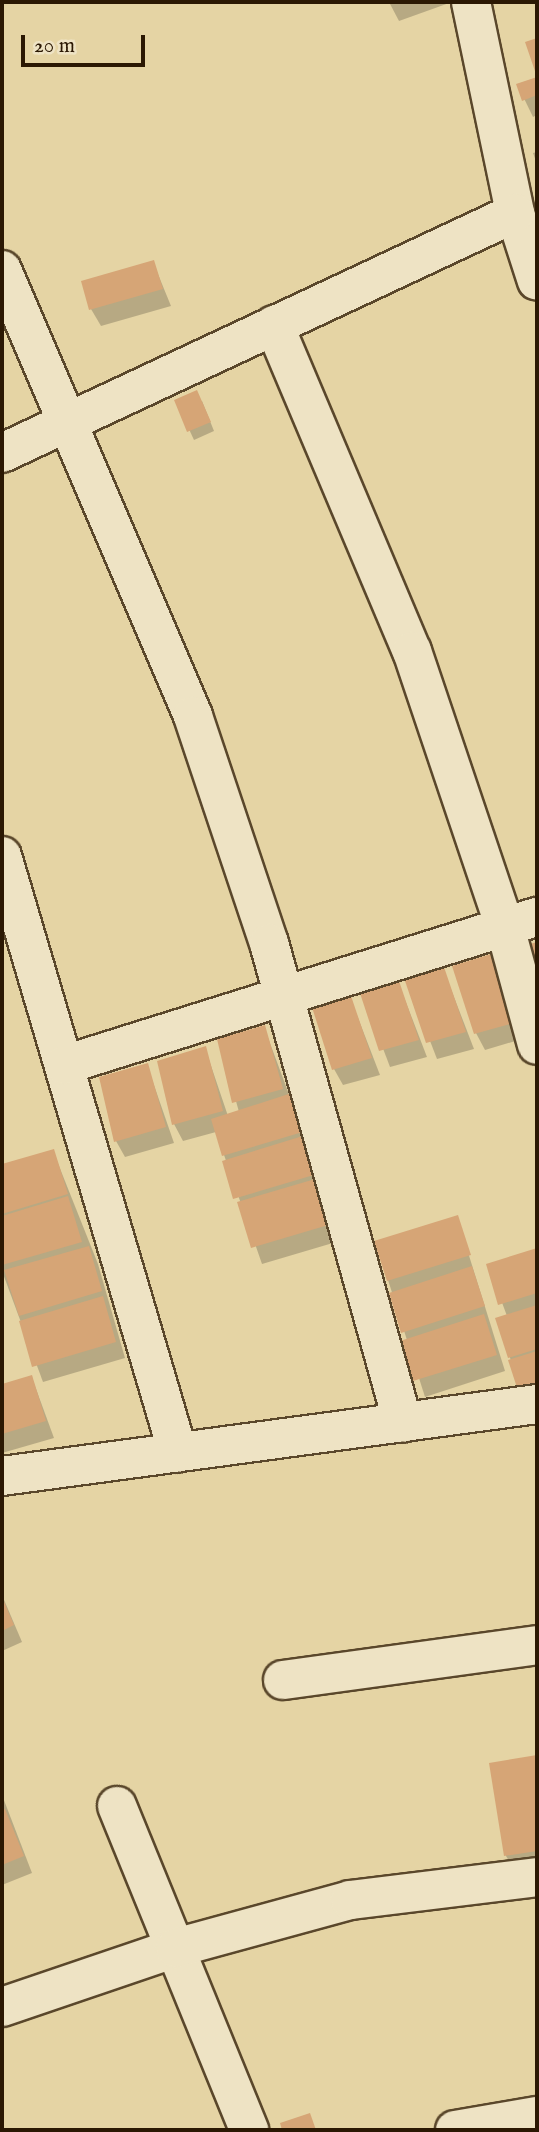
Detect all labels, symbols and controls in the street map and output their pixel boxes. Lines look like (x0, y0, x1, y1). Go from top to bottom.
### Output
scale bar (24, 21, 149, 65)
text: 20 m (34, 33, 75, 60)

